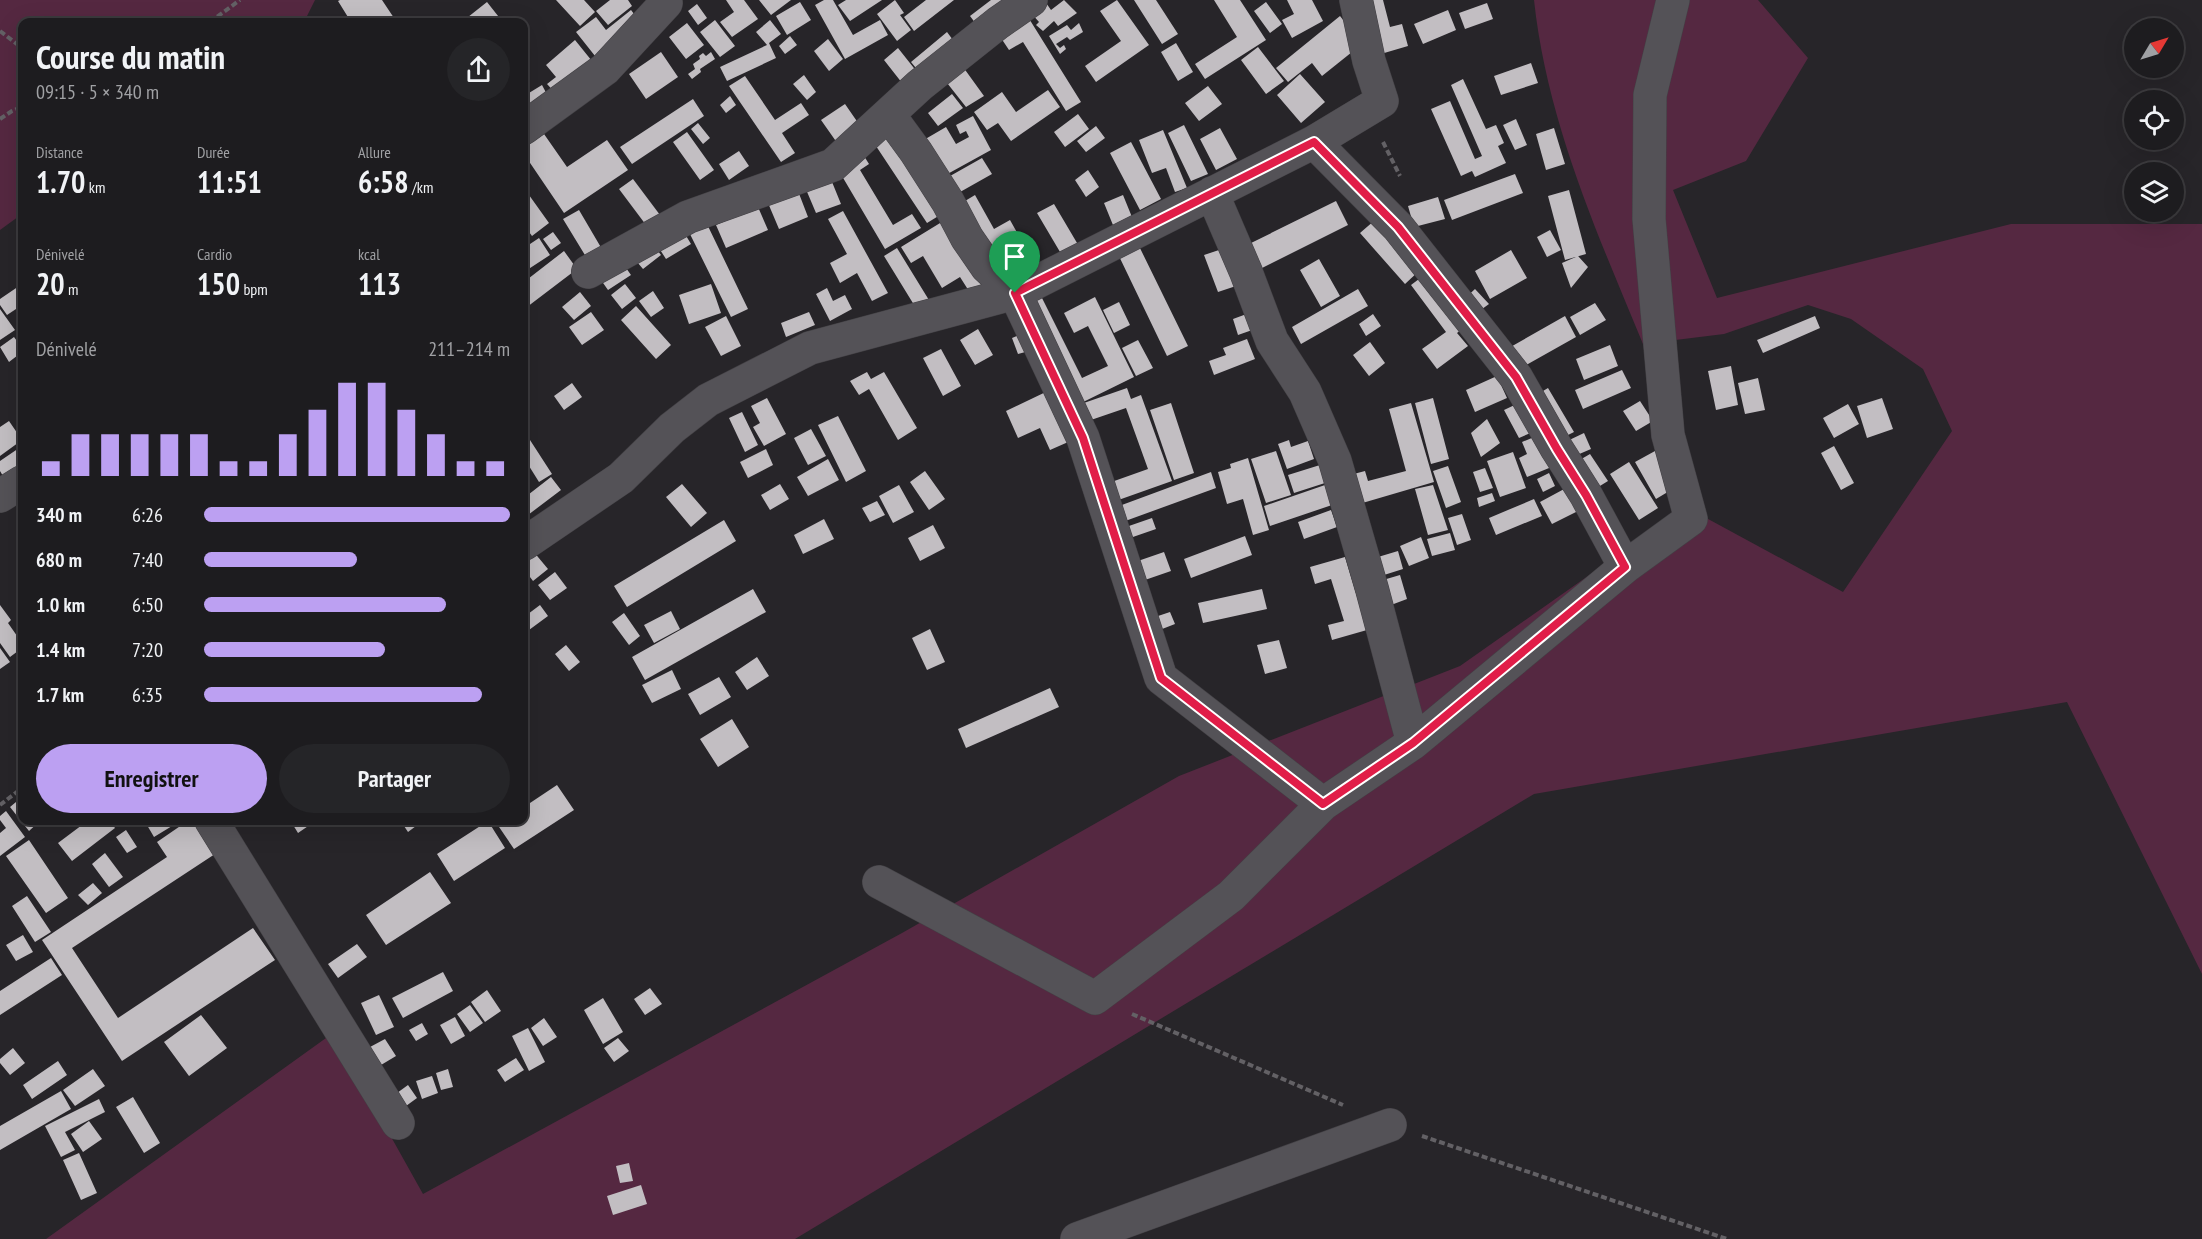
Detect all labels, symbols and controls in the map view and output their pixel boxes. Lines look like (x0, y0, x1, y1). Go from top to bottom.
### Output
north arrow (2124, 18, 2184, 78)
map controls (2124, 18, 2184, 222)
text: Course du matin (36, 35, 225, 78)
button: share (447, 38, 510, 101)
text: 09:15 · 5 × 340 m (36, 79, 159, 105)
button: locate (2124, 90, 2184, 150)
text: Distance (36, 142, 83, 162)
text: Durée (197, 142, 230, 162)
text: Allure (358, 142, 391, 162)
text: 1.70 (36, 162, 85, 201)
text: 11:51 (197, 162, 262, 201)
text: 6:58 (358, 162, 409, 201)
button: layers (2124, 162, 2184, 222)
text: km (85, 177, 105, 197)
text: /km (409, 177, 433, 197)
pin (989, 231, 1040, 293)
icon: arrive (998, 240, 1031, 273)
text: Dénivelé (36, 244, 85, 264)
text: Cardio (197, 244, 232, 264)
text: kcal (358, 244, 380, 264)
text: 20 (36, 264, 65, 303)
text: 150 (197, 264, 240, 303)
text: 113 (358, 264, 401, 303)
text: m (65, 279, 79, 299)
text: bpm (240, 279, 268, 299)
text: Dénivelé (36, 336, 97, 362)
text: 211–214 m (428, 336, 510, 362)
text: 340 m (36, 502, 82, 528)
text: 6:26 (132, 502, 163, 528)
text: 680 m (36, 547, 82, 573)
text: 7:40 (132, 547, 163, 573)
text: 1.0 km (36, 592, 85, 618)
text: 6:50 (132, 592, 163, 618)
text: 1.4 km (36, 637, 85, 663)
text: 7:20 (132, 637, 163, 663)
text: 1.7 km (36, 682, 84, 708)
text: 6:35 (132, 682, 163, 708)
button: Enregistrer (36, 744, 267, 813)
button: Partager (279, 744, 510, 813)

